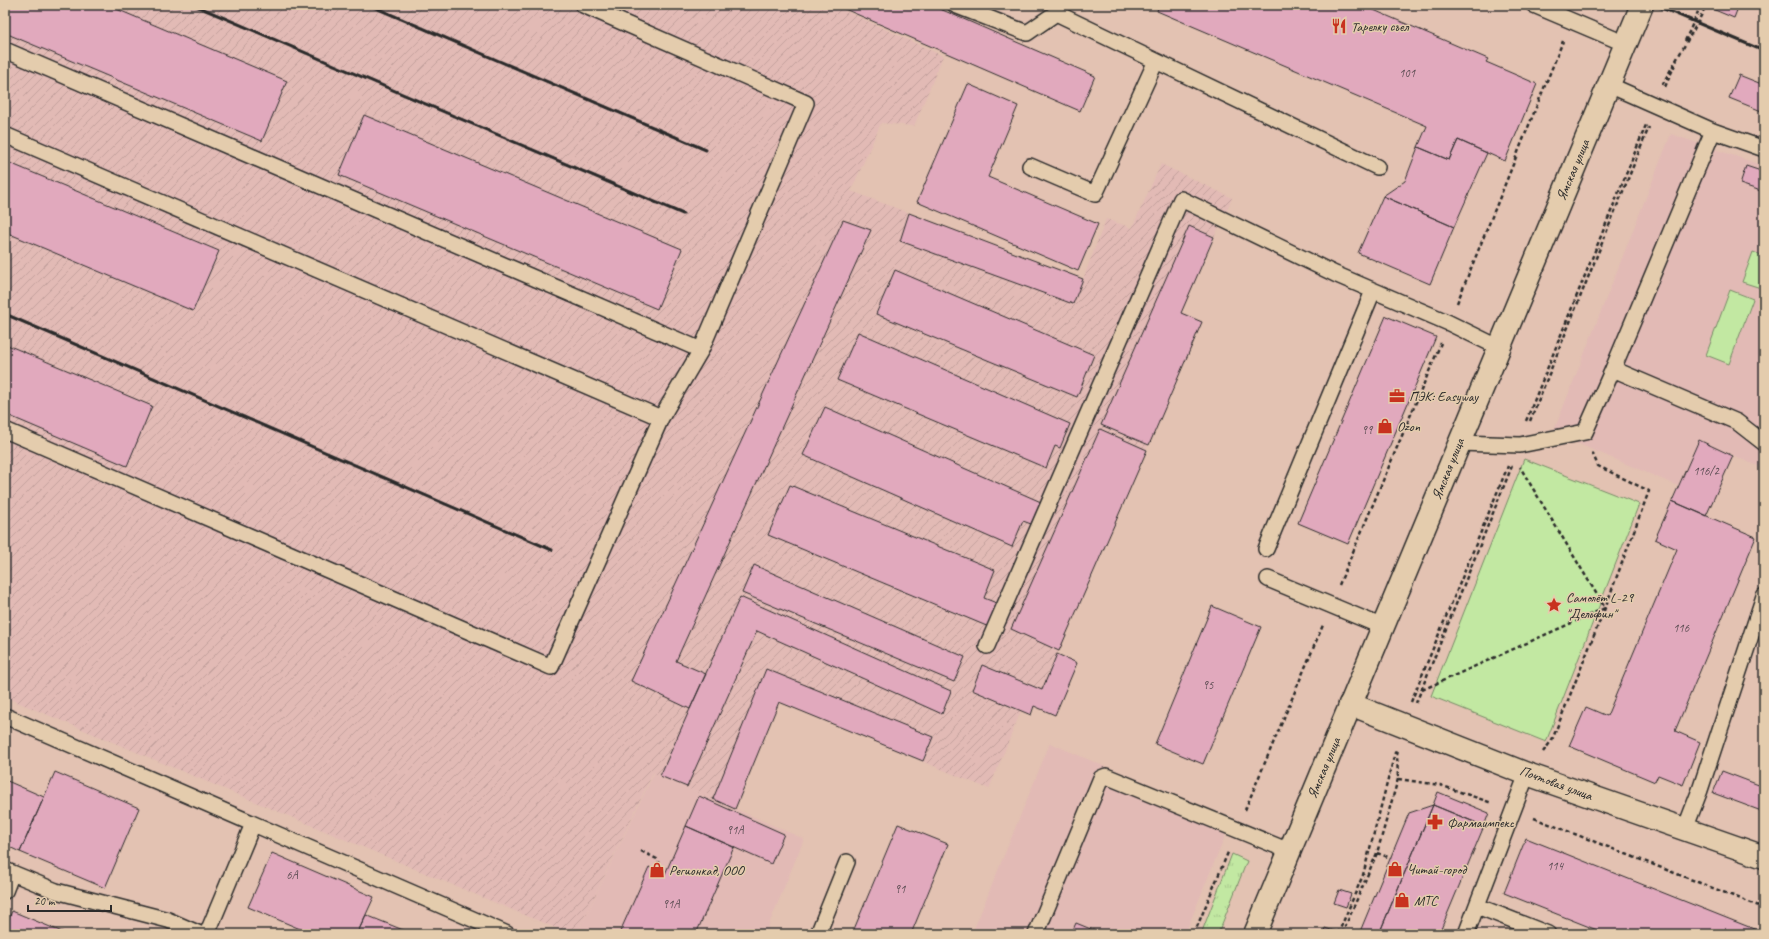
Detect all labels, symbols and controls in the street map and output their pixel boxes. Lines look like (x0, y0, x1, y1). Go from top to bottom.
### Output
restaurant icon: Тарелку съел (1330, 17, 1348, 35)
place label: Тарелку съел (1351, 18, 1409, 35)
house number: 101 (1399, 65, 1416, 81)
street label: Ямская улица (1553, 136, 1594, 203)
office icon: ПЭК: Easyway (1388, 387, 1406, 405)
place label: ПЭК: Easyway (1409, 388, 1479, 405)
shop icon: Ozon (1376, 417, 1394, 435)
place label: Ozon (1397, 418, 1421, 435)
house number: 99 (1362, 422, 1374, 438)
street label: Ямская улица (1428, 435, 1469, 502)
house number: 116/2 (1693, 463, 1720, 479)
place label: Самолёт L-29 "Дельфин" (1566, 589, 1635, 622)
place icon: Самолёт L-29 "Дельфин" (1545, 596, 1563, 614)
house number: 116 (1673, 620, 1690, 636)
house number: 95 (1203, 677, 1214, 693)
street label: Ямская улица (1304, 734, 1345, 801)
street label: Почтовая улица (1517, 762, 1596, 804)
pharmacy icon: Фармаимпекс (1426, 813, 1444, 831)
place label: Фармаимпекс (1447, 814, 1515, 831)
house number: 91А (727, 822, 744, 838)
house number: 114 (1547, 858, 1565, 874)
shop icon: Читай-город (1386, 860, 1404, 878)
shop icon: Регионкад, ООО (648, 861, 666, 879)
place label: Читай-город (1407, 861, 1467, 878)
place label: Регионкад, ООО (669, 862, 746, 879)
house number: 6А (286, 867, 299, 883)
house number: 91 (895, 881, 906, 897)
scale bar (28, 887, 111, 913)
shop icon: МТС (1393, 891, 1411, 909)
place label: МТС (1414, 892, 1439, 909)
text: 20 m (34, 893, 56, 909)
house number: 91А (663, 896, 680, 912)

